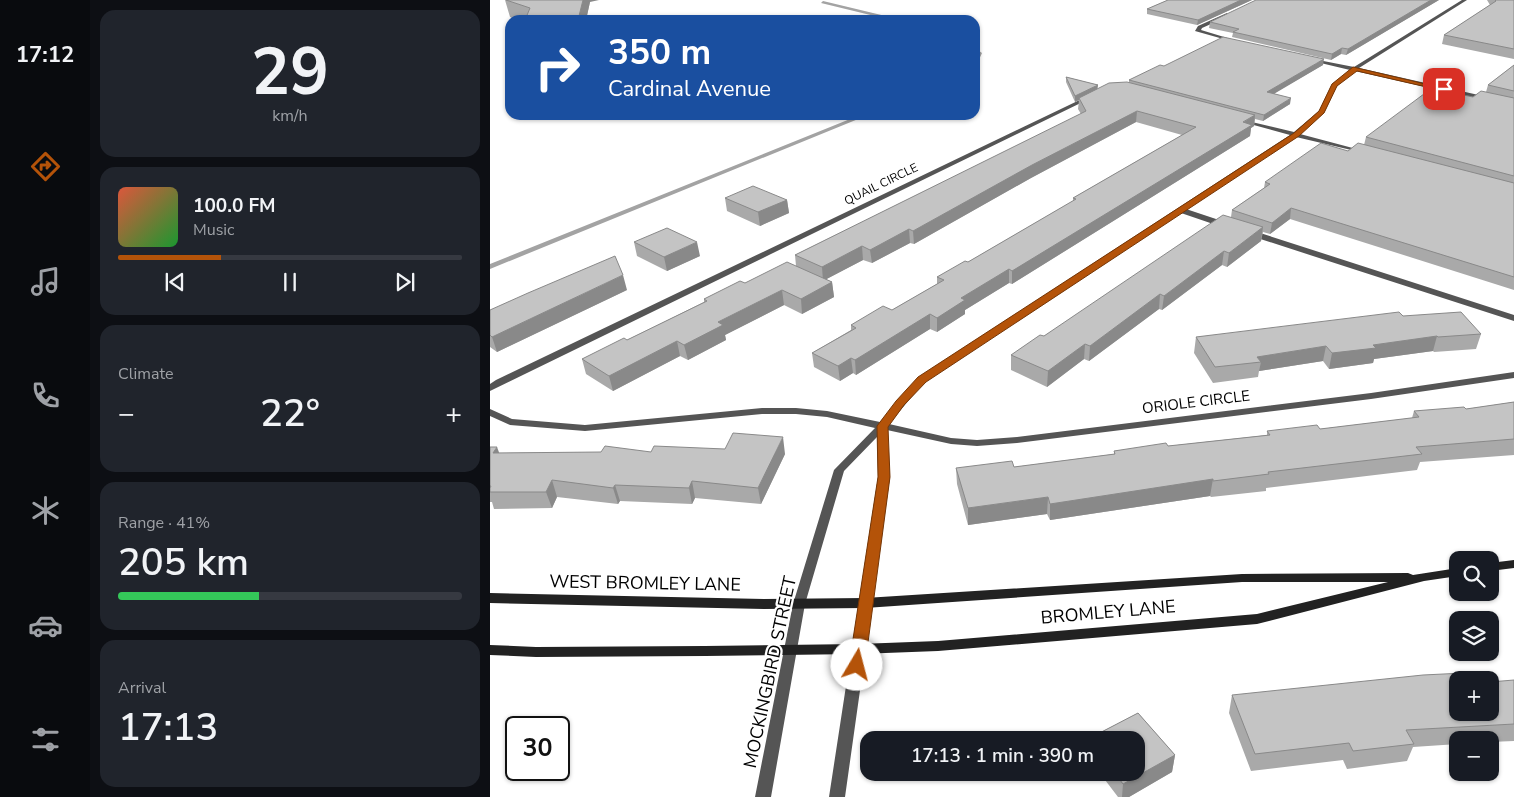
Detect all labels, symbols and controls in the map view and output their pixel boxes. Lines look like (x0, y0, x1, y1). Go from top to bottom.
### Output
text: 29 (251, 28, 329, 117)
text: 350 m (608, 29, 711, 76)
icon: right (525, 35, 590, 100)
text: 17:12 (16, 40, 74, 70)
pin (1423, 68, 1465, 110)
text: Cardinal Avenue (608, 74, 771, 104)
icon: arrive (1430, 75, 1458, 103)
text: km/h (272, 105, 308, 127)
icon: directions (28, 149, 63, 184)
street label: QUAIL CIRCLE (842, 159, 920, 209)
text: 100.0 FM (193, 193, 276, 219)
text: Music (193, 219, 234, 241)
icon: music (28, 264, 63, 299)
icon: previous (161, 268, 189, 296)
icon: pause (276, 268, 304, 296)
icon: next (391, 268, 419, 296)
text: Climate (118, 363, 173, 385)
icon: phone (28, 378, 63, 413)
street label: ORIOLE CIRCLE (1141, 385, 1251, 419)
text: 22° (260, 388, 320, 439)
text: − (118, 395, 135, 433)
text: + (445, 395, 462, 433)
icon: climate (28, 493, 63, 528)
text: Range · 41% (118, 512, 210, 534)
text: 205 km (118, 537, 249, 588)
map controls (1449, 551, 1499, 781)
button: search (1449, 551, 1499, 601)
street label: WEST BROMLEY LANE (549, 569, 741, 597)
street label: MOCKINGBIRD STREET (738, 574, 802, 770)
street label: BROMLEY LANE (1040, 594, 1176, 630)
icon: car (28, 608, 63, 643)
button: layers (1449, 611, 1499, 661)
position arrow (830, 638, 882, 690)
button: + (1449, 671, 1499, 721)
text: Arrival (118, 677, 166, 699)
text: 17:13 (118, 702, 218, 753)
speed limit sign: 30 (505, 716, 570, 781)
icon: filters (28, 722, 63, 757)
button: − (1449, 731, 1499, 781)
text: 17:13 · 1 min · 390 m (911, 743, 1094, 769)

